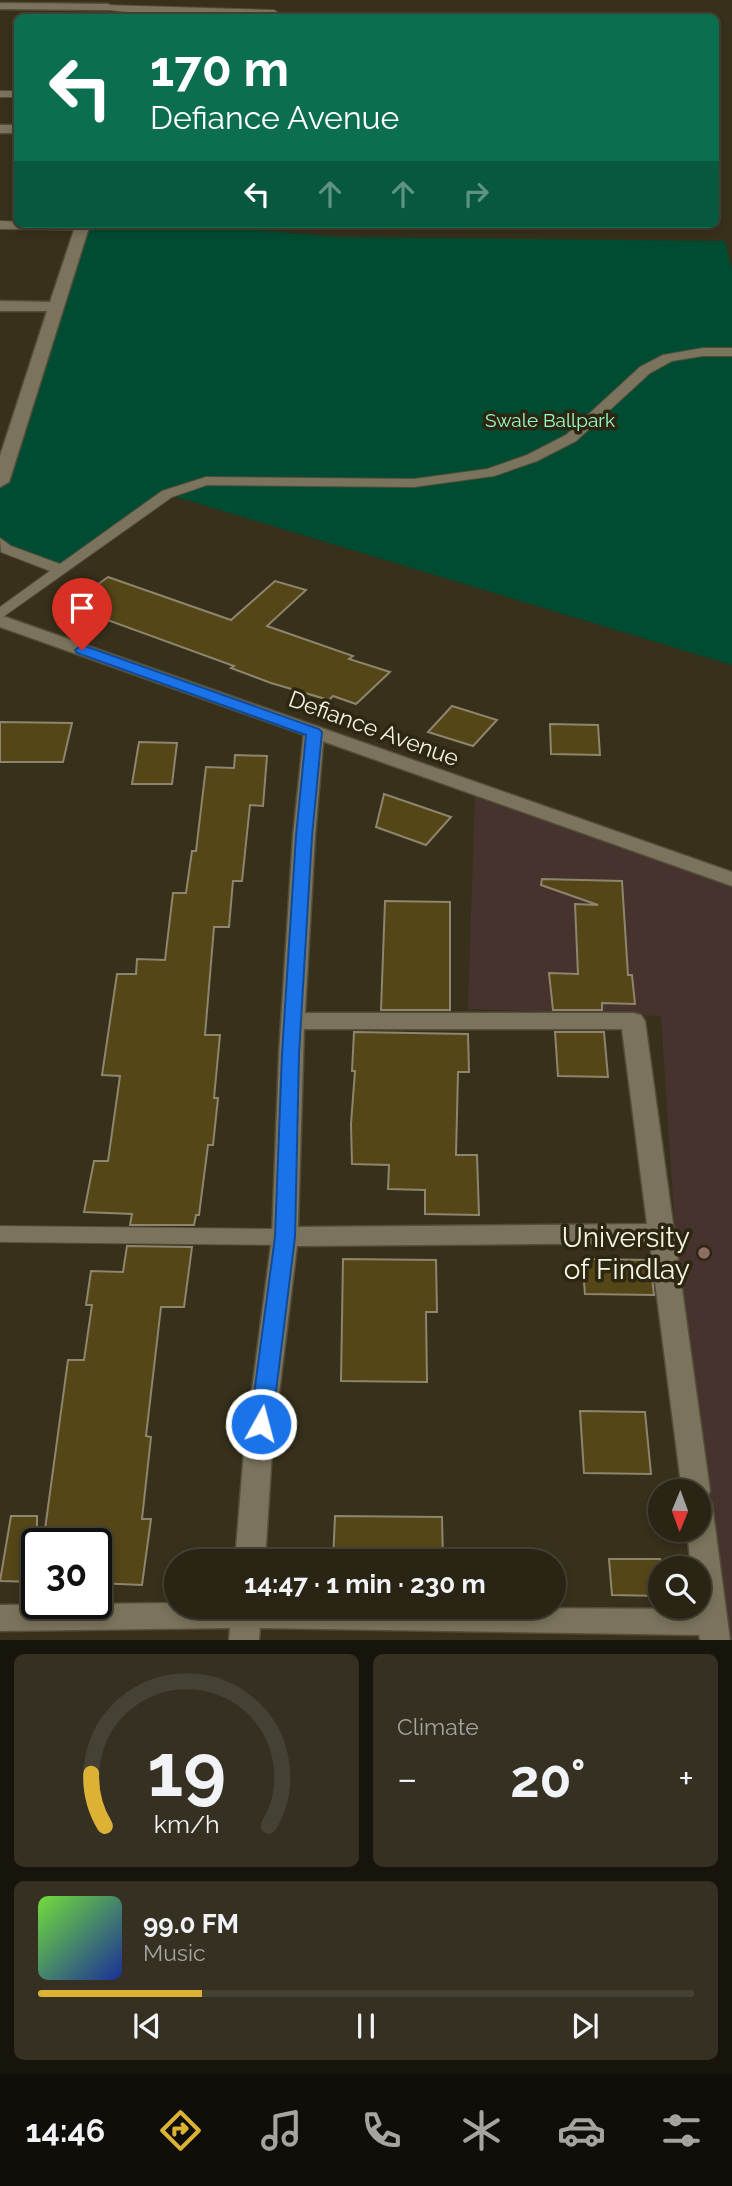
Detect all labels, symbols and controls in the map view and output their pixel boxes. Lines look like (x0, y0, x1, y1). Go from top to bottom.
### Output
text: 170 m (150, 40, 289, 97)
icon: left (35, 42, 126, 133)
text: Defiance Avenue (150, 99, 399, 136)
icon: left (238, 175, 276, 213)
icon: ahead (311, 175, 349, 213)
icon: ahead (384, 175, 422, 213)
icon: right (457, 175, 495, 213)
park label: Swale Ballpark (485, 409, 615, 431)
pin (52, 578, 112, 650)
icon: arrive (63, 589, 101, 627)
street label: Defiance Avenue (285, 685, 463, 771)
place label: University of Findlay (562, 1221, 690, 1286)
marker: University of Findlay (696, 1245, 712, 1261)
position arrow (224, 1387, 298, 1461)
north arrow (648, 1479, 710, 1542)
map controls (648, 1479, 711, 1619)
speed limit sign: 30 (21, 1528, 112, 1619)
button: search (648, 1556, 711, 1619)
text: 14:47 · 1 min · 230 m (244, 1569, 486, 1599)
text: Climate (397, 1713, 479, 1740)
text: 19 (147, 1729, 226, 1814)
text: 20° (510, 1748, 586, 1809)
text: − (397, 1756, 417, 1801)
text: + (678, 1756, 694, 1801)
text: km/h (154, 1809, 219, 1839)
text: 99.0 FM (143, 1909, 239, 1939)
text: Music (143, 1939, 206, 1966)
icon: previous (128, 2007, 166, 2045)
icon: pause (347, 2007, 385, 2045)
icon: next (566, 2007, 604, 2045)
icon: directions (156, 2106, 205, 2155)
icon: music (257, 2106, 306, 2155)
icon: phone (357, 2106, 406, 2155)
icon: climate (457, 2106, 506, 2155)
icon: car (557, 2106, 606, 2155)
icon: filters (657, 2106, 706, 2155)
text: 14:46 (26, 2112, 105, 2149)

